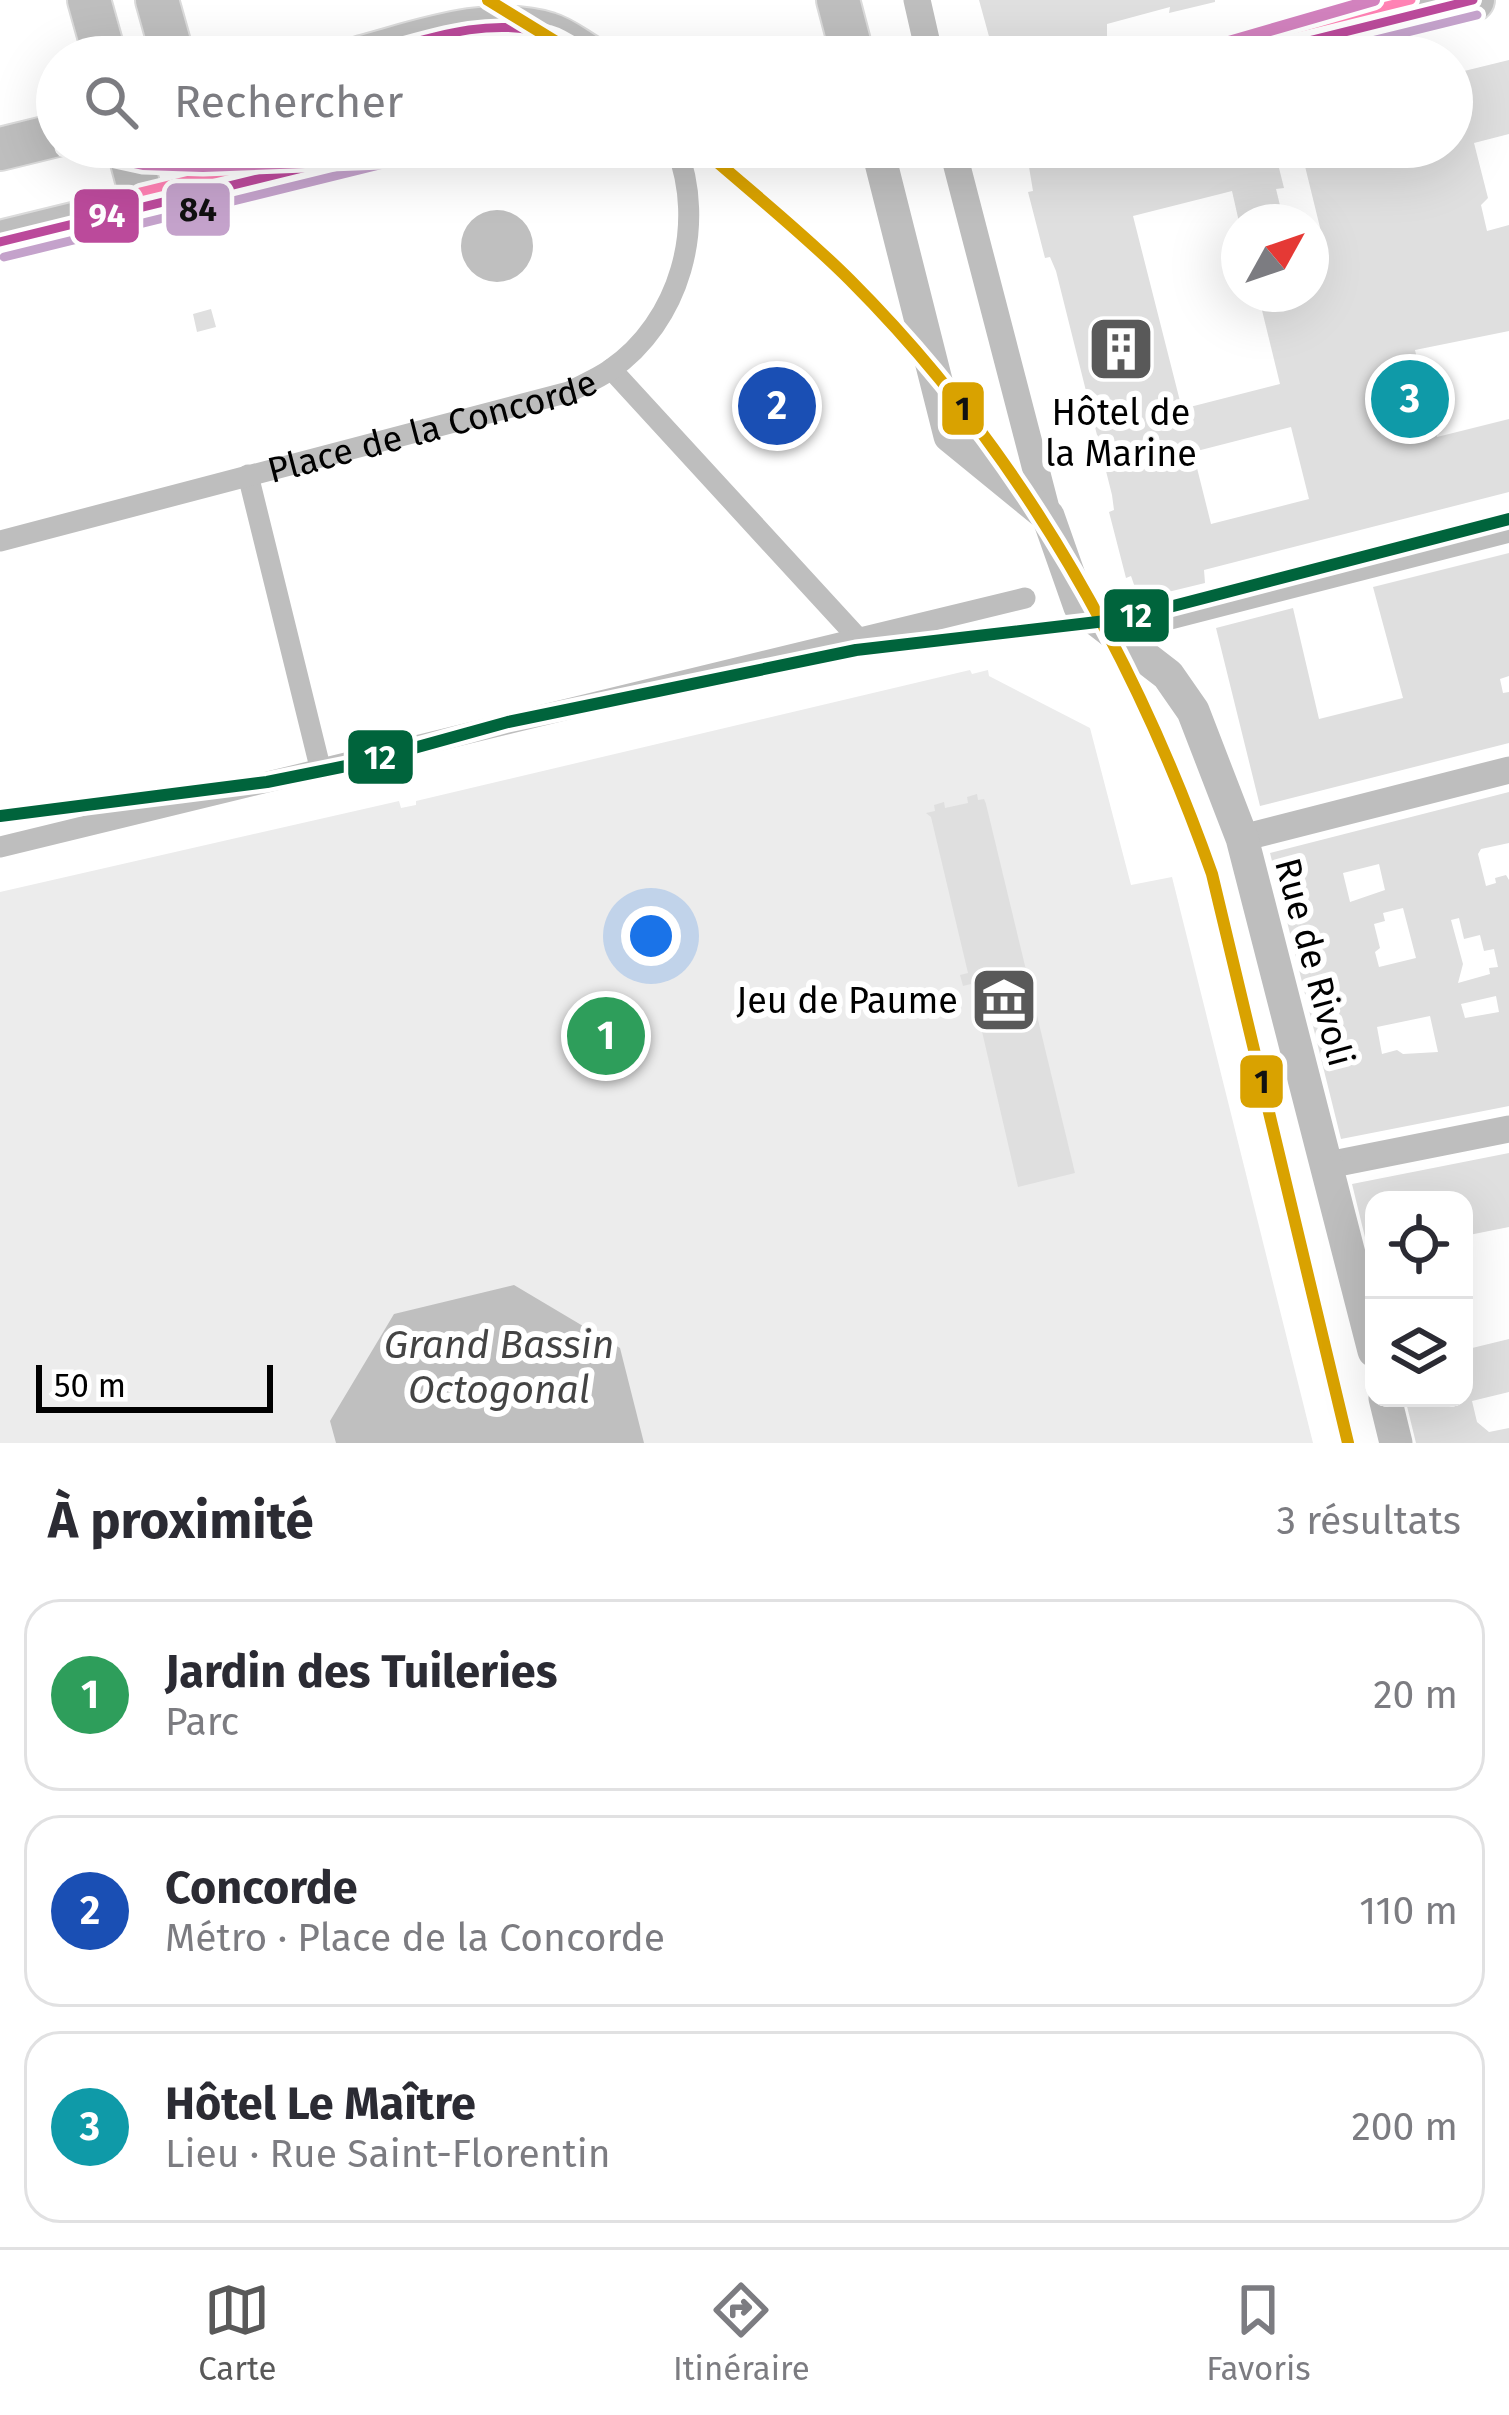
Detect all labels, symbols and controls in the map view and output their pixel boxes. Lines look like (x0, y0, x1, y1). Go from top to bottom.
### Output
search box (36, 36, 1473, 168)
icon: search (78, 69, 144, 135)
text: Rechercher (174, 75, 403, 129)
line badge: 84 (164, 181, 232, 238)
line badge: 94 (72, 187, 141, 245)
text: 84 (179, 190, 217, 230)
text: 94 (89, 196, 125, 236)
north arrow (1221, 204, 1329, 312)
building icon: Hôtel de la Marine (1086, 314, 1156, 384)
pin: 3 (1371, 354, 1449, 444)
street label: Place de la Concorde (263, 360, 605, 493)
pin: 2 (738, 361, 816, 451)
line badge: 1 (940, 380, 986, 437)
text: 1 (955, 389, 971, 429)
place label: Hôtel de la Marine (1045, 391, 1197, 476)
line badge: 12 (1102, 587, 1171, 644)
text: 12 (1120, 596, 1152, 636)
line badge: 12 (346, 728, 415, 786)
text: 12 (364, 738, 396, 778)
street label: Rue de Rivoli (1265, 853, 1363, 1071)
your location (621, 906, 681, 966)
museum icon: Jeu de Paume (969, 965, 1039, 1035)
place label: Jeu de Paume (736, 979, 958, 1023)
pin: 1 (567, 991, 645, 1081)
line badge: 1 (1238, 1053, 1285, 1110)
text: 1 (1254, 1062, 1270, 1102)
map controls (1365, 1191, 1473, 1407)
button: locate (1365, 1191, 1473, 1299)
button: layers (1365, 1299, 1473, 1407)
water label: Grand Bassin Octogonal (384, 1322, 614, 1413)
scale bar (36, 1359, 273, 1412)
text: 50 m (54, 1366, 126, 1406)
text: À proximité (48, 1490, 314, 1552)
text: 3 résultats (1276, 1498, 1461, 1544)
text: Jardin des Tuileries (165, 1645, 557, 1699)
text: 1 (81, 1672, 99, 1718)
text: 20 m (1373, 1672, 1458, 1718)
text: Parc (165, 1699, 239, 1745)
text: Concorde (165, 1861, 358, 1915)
text: 2 (80, 1888, 100, 1934)
text: 110 m (1359, 1888, 1458, 1934)
text: Métro · Place de la Concorde (165, 1915, 665, 1961)
text: Hôtel Le Maître (165, 2077, 476, 2131)
text: 3 (80, 2104, 100, 2150)
text: 200 m (1351, 2104, 1458, 2150)
text: Lieu · Rue Saint-Florentin (165, 2131, 611, 2177)
tab: Carte (198, 2277, 276, 2389)
tab: Itinéraire (673, 2277, 810, 2389)
tab: Favoris (1206, 2277, 1311, 2389)

